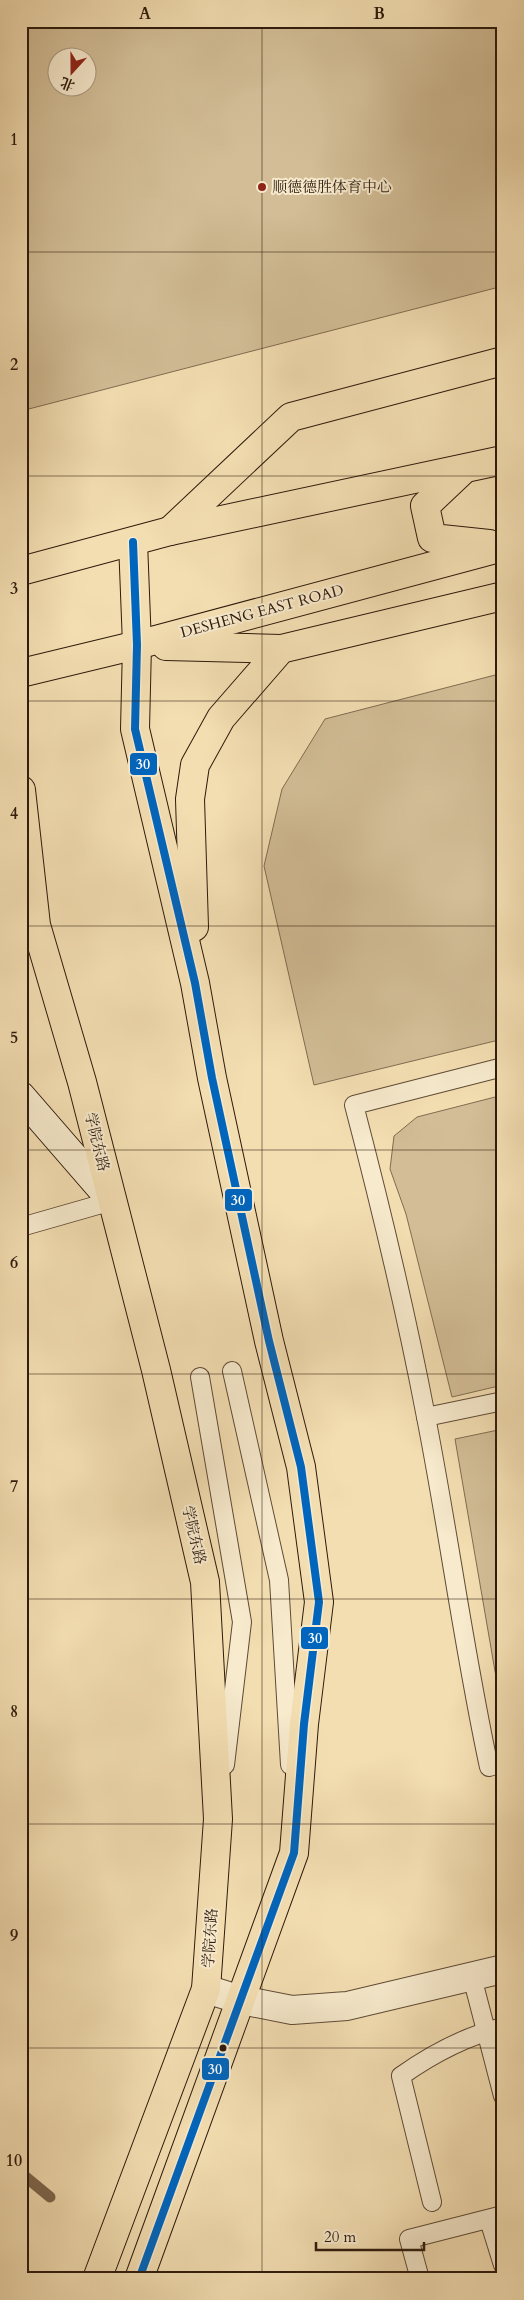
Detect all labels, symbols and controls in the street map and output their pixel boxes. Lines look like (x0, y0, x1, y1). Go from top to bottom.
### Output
text: A (139, 3, 151, 25)
text: B (373, 3, 385, 25)
north arrow (48, 48, 98, 98)
text: 北 (58, 72, 77, 95)
text: 1 (10, 129, 18, 151)
place label: 顺德德胜体育中心 (272, 177, 392, 197)
marker: 顺德德胜体育中心 (256, 181, 268, 193)
text: 2 (10, 354, 18, 376)
text: 3 (10, 578, 18, 600)
street label: DESHENG EAST ROAD (178, 580, 346, 642)
line badge: 30 (129, 752, 158, 776)
text: 30 (136, 755, 150, 774)
text: 4 (10, 803, 18, 825)
text: 5 (10, 1027, 18, 1049)
street label: 学院东路 (80, 1110, 114, 1174)
line badge: 30 (224, 1188, 253, 1212)
text: 30 (231, 1191, 245, 1210)
text: 6 (10, 1252, 18, 1274)
text: 7 (10, 1476, 18, 1498)
street label: 学院东路 (178, 1504, 210, 1566)
line badge: 30 (300, 1626, 329, 1650)
text: 30 (308, 1629, 322, 1648)
text: 8 (10, 1701, 18, 1723)
street label: 学院东路 (198, 1907, 222, 1969)
text: 9 (10, 1925, 18, 1947)
unlabelled marker (218, 2043, 228, 2053)
line badge: 30 (201, 2057, 230, 2081)
text: 30 (208, 2060, 222, 2079)
text: 10 (6, 2150, 22, 2172)
scale bar (316, 2220, 424, 2252)
text: 20 m (324, 2227, 356, 2247)

